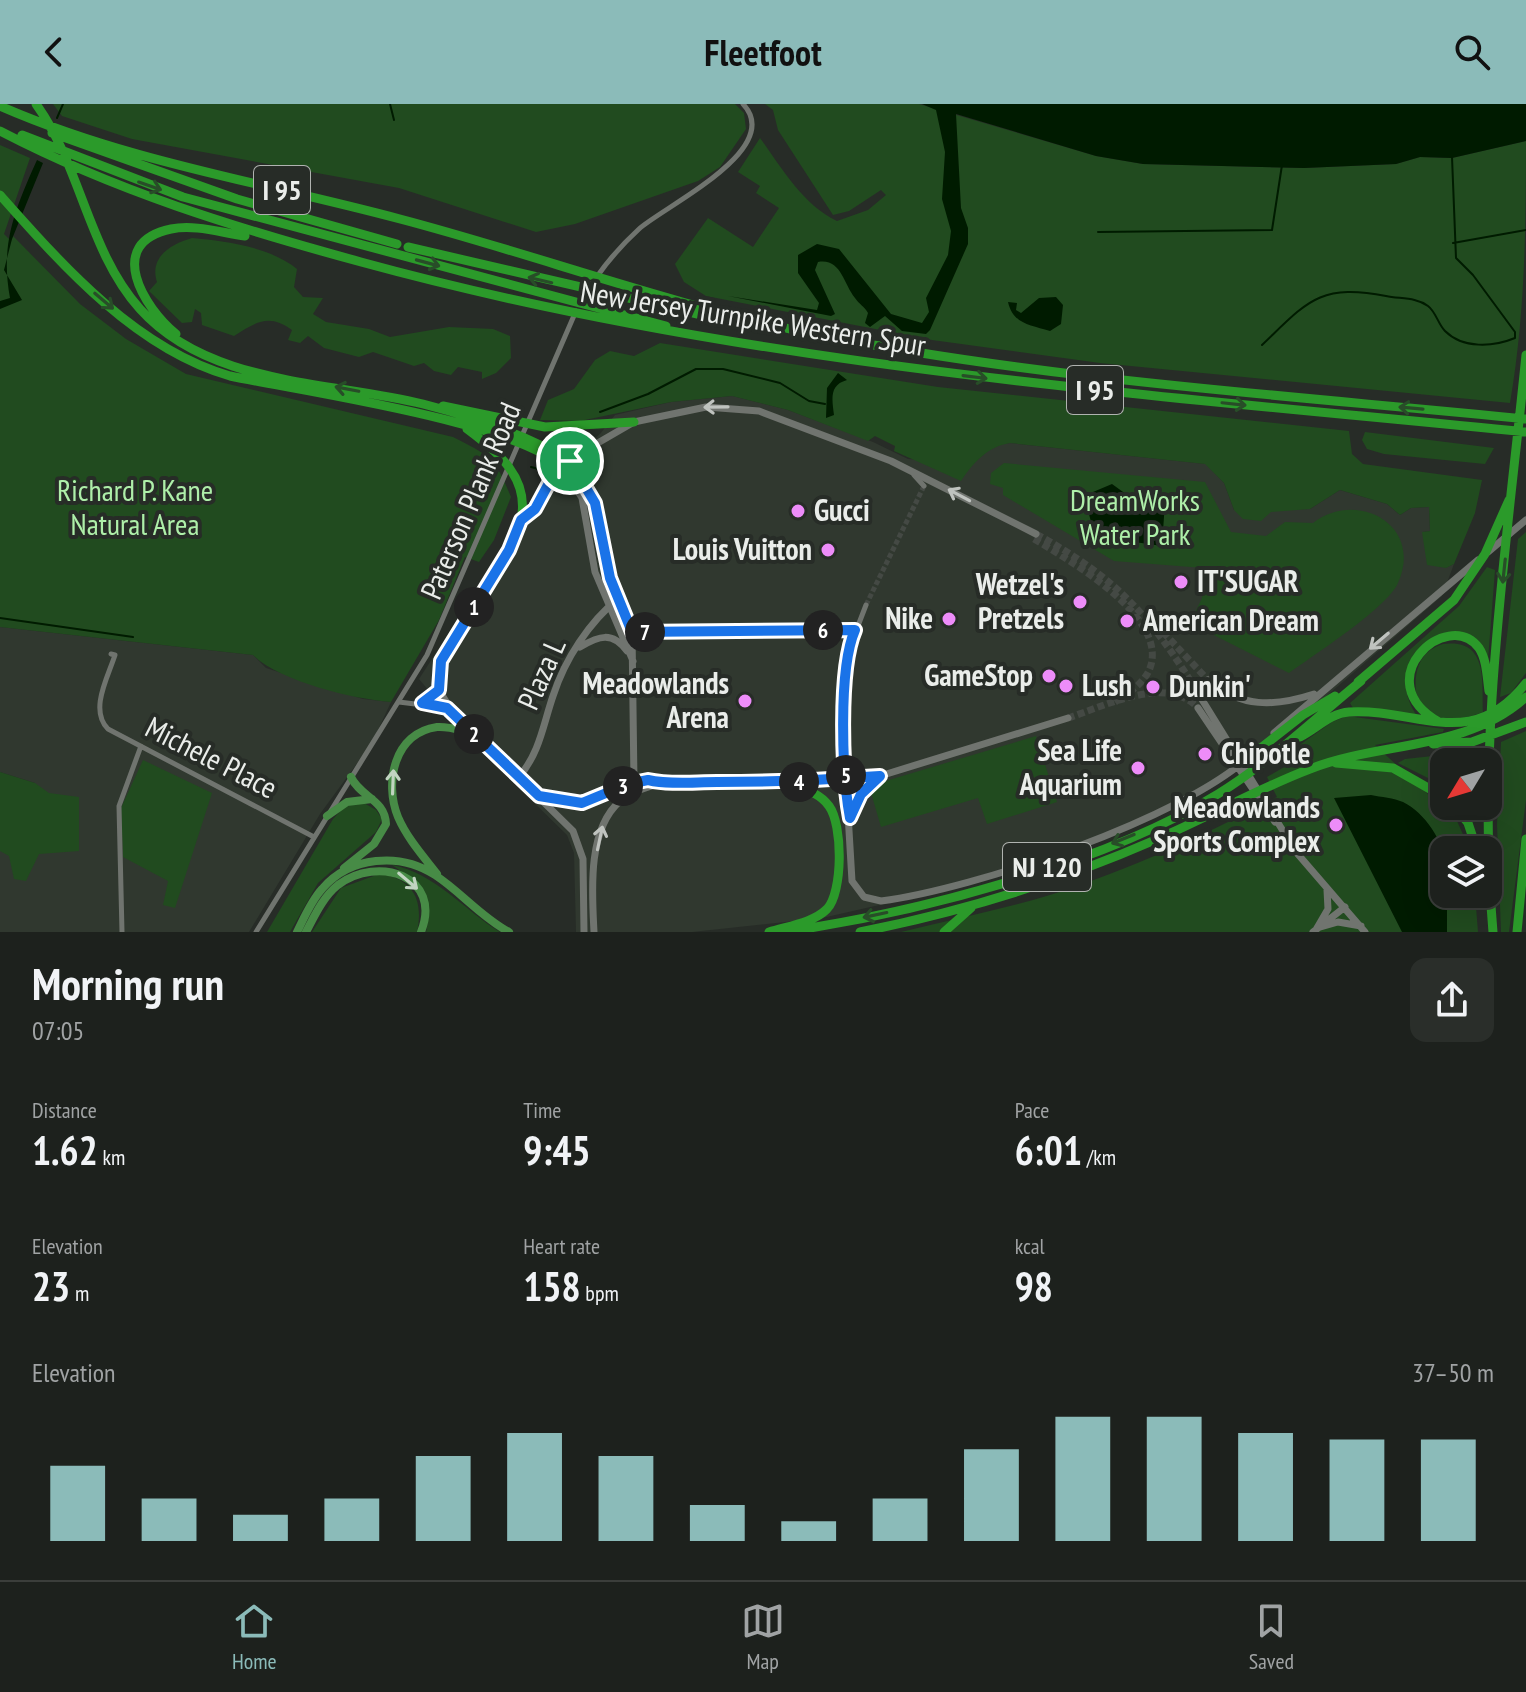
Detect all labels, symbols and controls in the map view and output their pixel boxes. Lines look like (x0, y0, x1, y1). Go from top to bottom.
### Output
text: Fleetfoot (704, 29, 822, 76)
icon: back (32, 30, 76, 74)
icon: search (1450, 30, 1494, 74)
road number: I 95 (254, 166, 310, 214)
one-way arrow (138, 180, 163, 195)
one-way arrow (414, 257, 440, 272)
street label: New Jersey Turnpike Western Spur (578, 271, 929, 364)
one-way arrow (528, 272, 553, 287)
one-way arrow (93, 292, 113, 310)
road number: I 95 (1067, 366, 1123, 414)
one-way arrow (961, 370, 988, 385)
one-way arrow (335, 381, 360, 396)
street label: Paterson Plank Road (411, 396, 529, 605)
one-way arrow (1220, 396, 1247, 411)
one-way arrow (703, 399, 730, 415)
one-way arrow (1398, 400, 1425, 415)
pin (536, 427, 604, 495)
icon: arrive (548, 439, 592, 483)
park label: Richard P. Kane Natural Area (57, 470, 213, 543)
park label: DreamWorks Water Park (1070, 480, 1200, 553)
one-way arrow (947, 486, 971, 502)
place label: Gucci (814, 490, 870, 529)
marker: Gucci (789, 502, 807, 520)
place label: Louis Vuitton (673, 529, 812, 568)
marker: Louis Vuitton (819, 541, 837, 559)
one-way arrow (1497, 557, 1512, 584)
place label: IT'SUGAR (1197, 561, 1299, 600)
place label: Wetzel's Pretzels (975, 564, 1064, 637)
marker: IT'SUGAR (1172, 573, 1190, 591)
pin: 1 (454, 587, 494, 627)
text: 1 (469, 593, 479, 621)
marker: Wetzel's Pretzels (1071, 593, 1089, 611)
place label: Nike (885, 598, 933, 637)
place label: American Dream (1142, 600, 1319, 639)
pin: 6 (803, 610, 843, 650)
marker: Nike (940, 610, 958, 628)
pin: 7 (625, 612, 665, 652)
marker: American Dream (1118, 612, 1136, 630)
text: 6 (818, 616, 828, 644)
text: 7 (640, 618, 650, 646)
street label: Plaza L (508, 631, 574, 715)
one-way arrow (1370, 632, 1390, 650)
place label: GameStop (924, 655, 1033, 694)
place label: Meadowlands Arena (582, 663, 729, 736)
place label: Lush (1082, 665, 1132, 704)
place label: Dunkin' (1169, 666, 1251, 705)
marker: GameStop (1040, 667, 1058, 685)
marker: Lush (1057, 677, 1075, 695)
marker: Dunkin' (1144, 678, 1162, 696)
marker: Meadowlands Arena (736, 692, 754, 710)
street label: Michele Place (139, 707, 284, 806)
pin: 2 (454, 714, 494, 754)
text: 2 (469, 720, 479, 748)
place label: Sea Life Aquarium (1019, 730, 1122, 803)
place label: Chipotle (1221, 733, 1311, 772)
marker: Chipotle (1196, 745, 1214, 763)
north arrow (1430, 748, 1502, 820)
map controls (1430, 748, 1502, 908)
pin: 5 (826, 755, 866, 795)
marker: Sea Life Aquarium (1129, 759, 1147, 777)
text: 5 (841, 761, 851, 789)
pin: 4 (779, 762, 819, 802)
pin: 3 (603, 766, 643, 806)
text: 4 (794, 768, 804, 796)
one-way arrow (385, 770, 401, 796)
text: 3 (618, 772, 628, 800)
place label: Meadowlands Sports Complex (1153, 787, 1321, 860)
marker: Meadowlands Sports Complex (1327, 816, 1345, 834)
one-way arrow (593, 826, 608, 851)
one-way arrow (1111, 833, 1136, 847)
button: layers (1430, 836, 1502, 908)
road number: NJ 120 (1003, 843, 1091, 891)
one-way arrow (397, 872, 418, 890)
one-way arrow (863, 908, 888, 923)
text: Morning run (32, 955, 224, 1012)
button: share (1410, 958, 1494, 1042)
text: 07:05 (32, 1014, 84, 1047)
text: Distance (32, 1096, 97, 1124)
text: Time (523, 1096, 561, 1124)
text: Pace (1015, 1096, 1049, 1124)
text: 1.62 (32, 1124, 98, 1176)
text: 9:45 (523, 1124, 591, 1176)
text: 6:01 (1015, 1124, 1082, 1176)
text: km (98, 1143, 125, 1171)
text: /km (1082, 1143, 1116, 1171)
text: Elevation (32, 1232, 103, 1260)
text: Heart rate (523, 1232, 600, 1260)
text: kcal (1015, 1232, 1045, 1260)
text: 23 (32, 1260, 70, 1312)
text: 158 (523, 1260, 581, 1312)
text: 98 (1015, 1260, 1053, 1312)
text: m (70, 1279, 89, 1307)
text: bpm (581, 1279, 619, 1307)
text: Elevation (32, 1356, 115, 1389)
text: 37–50 m (1412, 1356, 1494, 1389)
tab: Home (232, 1599, 277, 1675)
tab: Map (741, 1599, 785, 1675)
tab: Saved (1249, 1599, 1294, 1675)

